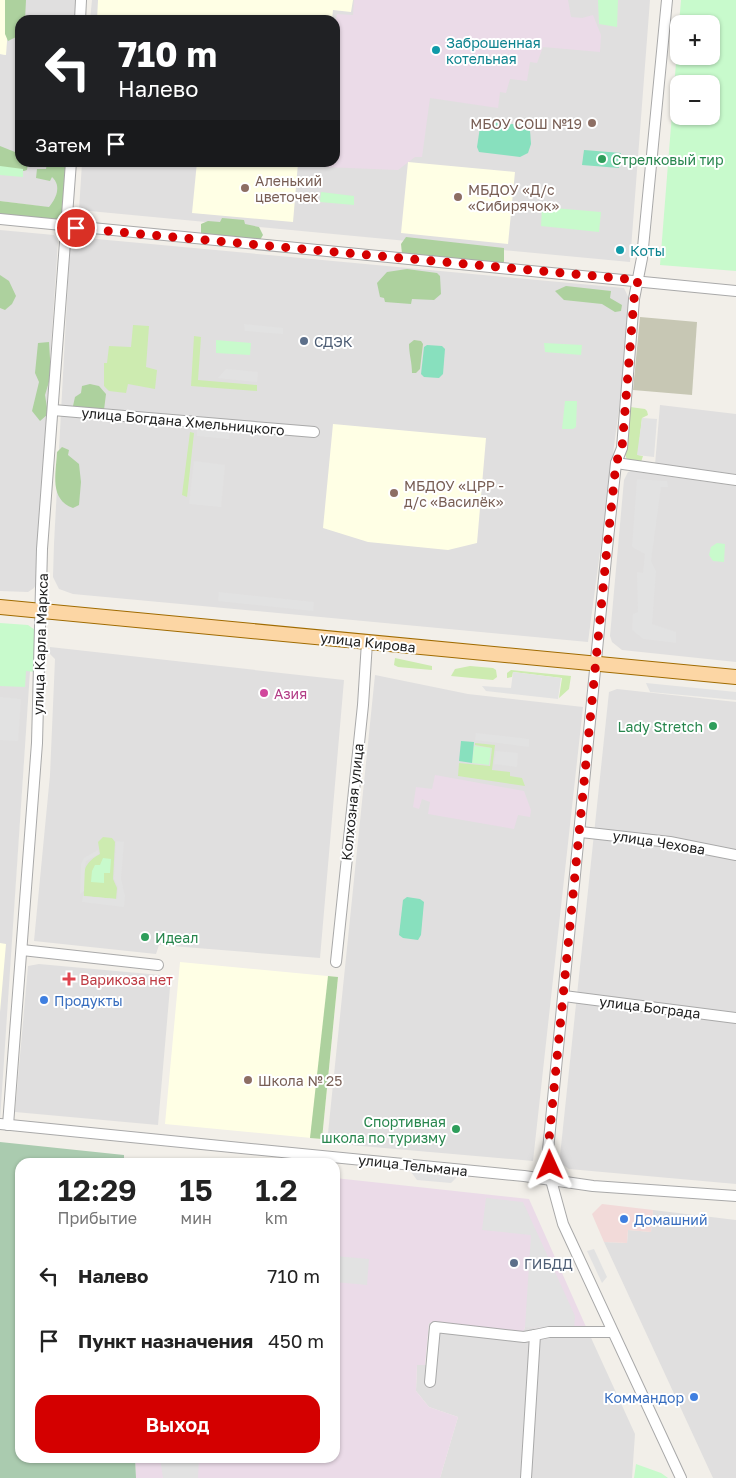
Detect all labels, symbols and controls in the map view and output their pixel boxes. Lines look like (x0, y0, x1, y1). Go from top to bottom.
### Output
map controls (670, 15, 720, 125)
button: + (670, 15, 720, 65)
text: 710 m (118, 33, 217, 75)
place label: Заброшенная котельная (446, 34, 541, 67)
icon: left (35, 35, 100, 100)
marker: Заброшенная котельная (430, 44, 442, 56)
text: Налево (118, 75, 198, 102)
button: − (670, 75, 720, 125)
place label: МБОУ СОШ №19 (470, 115, 582, 132)
marker: МБОУ СОШ №19 (586, 117, 598, 129)
icon: arrive (102, 130, 130, 158)
text: Затем (35, 133, 92, 156)
place label: Стрелковый тир (612, 151, 724, 168)
marker: Стрелковый тир (596, 153, 608, 165)
place label: Аленький цветочек (255, 172, 322, 205)
place label: МБДОУ «Д/с «Сибирячок» (468, 181, 559, 214)
marker: Аленький цветочек (239, 182, 251, 194)
marker: МБДОУ «Д/с «Сибирячок» (452, 191, 464, 203)
pin (55, 207, 97, 249)
icon: arrive (62, 214, 90, 242)
place label: Коты (630, 242, 665, 259)
marker: Коты (614, 244, 626, 256)
place label: СДЭК (314, 333, 353, 350)
marker: СДЭК (298, 335, 310, 347)
street label: улица Богдана Хмельницкого (81, 404, 285, 438)
place label: МБДОУ «ЦРР - д/с «Василёк» (404, 477, 504, 510)
marker: МБДОУ «ЦРР - д/с «Василёк» (388, 487, 400, 499)
street label: улица Карла Маркса (29, 573, 51, 715)
street label: улица Кирова (320, 629, 416, 655)
place label: Азия (274, 685, 307, 702)
marker: Азия (258, 687, 270, 699)
place label: Lady Stretch (617, 718, 703, 735)
marker: Lady Stretch (707, 720, 719, 732)
street label: Колхозная улица (337, 742, 367, 862)
street label: улица Чехова (612, 826, 706, 858)
place label: Идеал (155, 929, 198, 946)
marker: Идеал (139, 931, 151, 943)
place label: Варикоза нет (80, 971, 173, 988)
marker: Варикоза нет (62, 972, 76, 986)
place label: Продукты (54, 992, 123, 1009)
street label: улица Бограда (598, 992, 702, 1022)
marker: Продукты (38, 994, 50, 1006)
place label: Школа № 25 (258, 1072, 342, 1089)
marker: Школа № 25 (242, 1074, 254, 1086)
place label: Спортивная школа по туризму (321, 1113, 446, 1146)
marker: Спортивная школа по туризму (450, 1123, 462, 1135)
position arrow (523, 1138, 575, 1190)
street label: улица Тельмана (357, 1151, 469, 1179)
text: 12:29 (58, 1172, 137, 1208)
text: 15 (180, 1172, 213, 1208)
text: 1.2 (255, 1172, 298, 1208)
text: Прибытие (57, 1208, 137, 1228)
text: мин (181, 1208, 212, 1228)
text: km (265, 1208, 288, 1228)
place label: Домашний (634, 1211, 707, 1228)
marker: Домашний (618, 1213, 630, 1225)
place label: ГИБДД (524, 1255, 573, 1272)
marker: ГИБДД (508, 1257, 520, 1269)
icon: left (35, 1262, 63, 1290)
text: Налево (78, 1264, 148, 1287)
text: 710 m (267, 1264, 320, 1287)
icon: arrive (35, 1327, 63, 1355)
text: Пункт назначения (78, 1329, 253, 1352)
text: 450 m (268, 1329, 324, 1352)
place label: Коммандор (604, 1389, 684, 1406)
marker: Коммандор (688, 1391, 700, 1403)
button: Выход (35, 1395, 320, 1453)

